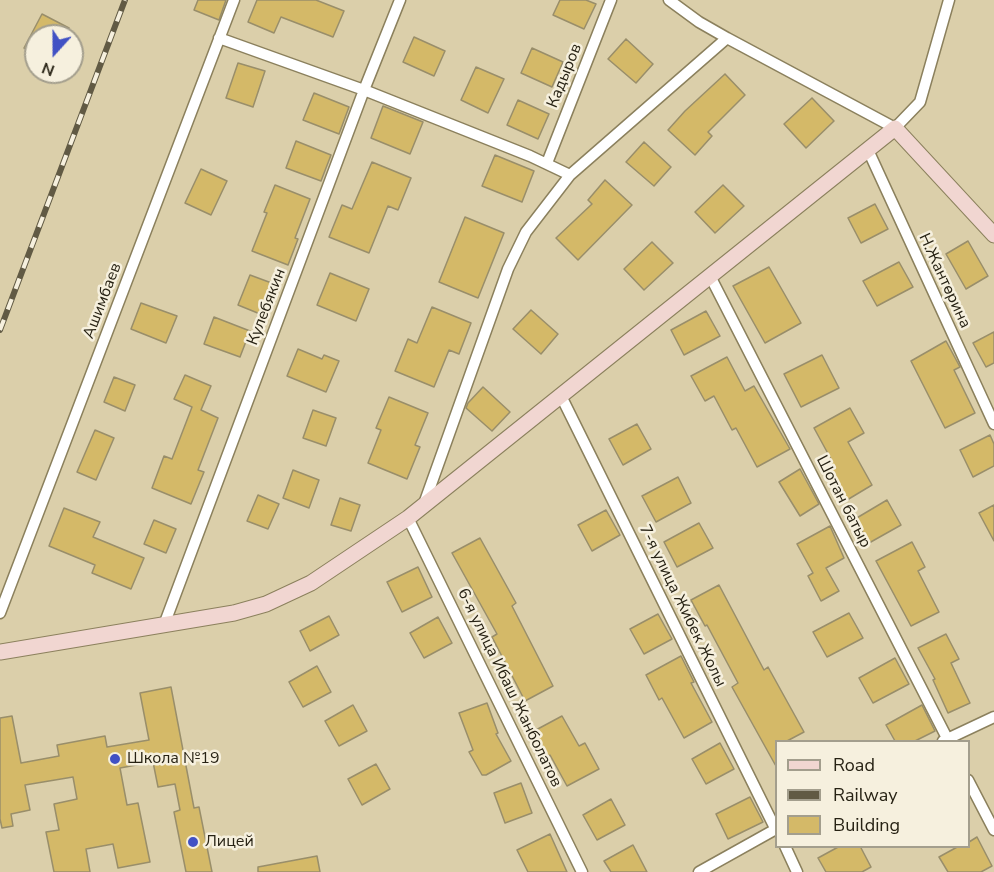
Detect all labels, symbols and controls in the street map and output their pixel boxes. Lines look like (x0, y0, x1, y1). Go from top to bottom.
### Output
north arrow (24, 24, 84, 84)
street label: Кадыров (543, 41, 587, 111)
text: N (39, 57, 58, 81)
street label: Н.Жантөрина (914, 231, 974, 331)
street label: Ашимбаев (80, 260, 126, 342)
street label: Кулебякин (244, 266, 290, 348)
street label: Шотан батыр (811, 453, 875, 551)
street label: 7-я улица Жибек Жолы (634, 522, 730, 690)
street label: 6-я улица Ибаш Жанболатов (452, 586, 566, 790)
legend (775, 740, 970, 848)
place label: Школа №19 (127, 749, 220, 769)
marker: Школа №19 (108, 752, 122, 766)
text: Road (833, 753, 875, 777)
text: Railway (833, 783, 898, 807)
text: Building (833, 813, 900, 837)
place label: Лицей (205, 832, 254, 852)
marker: Лицей (186, 835, 200, 849)

